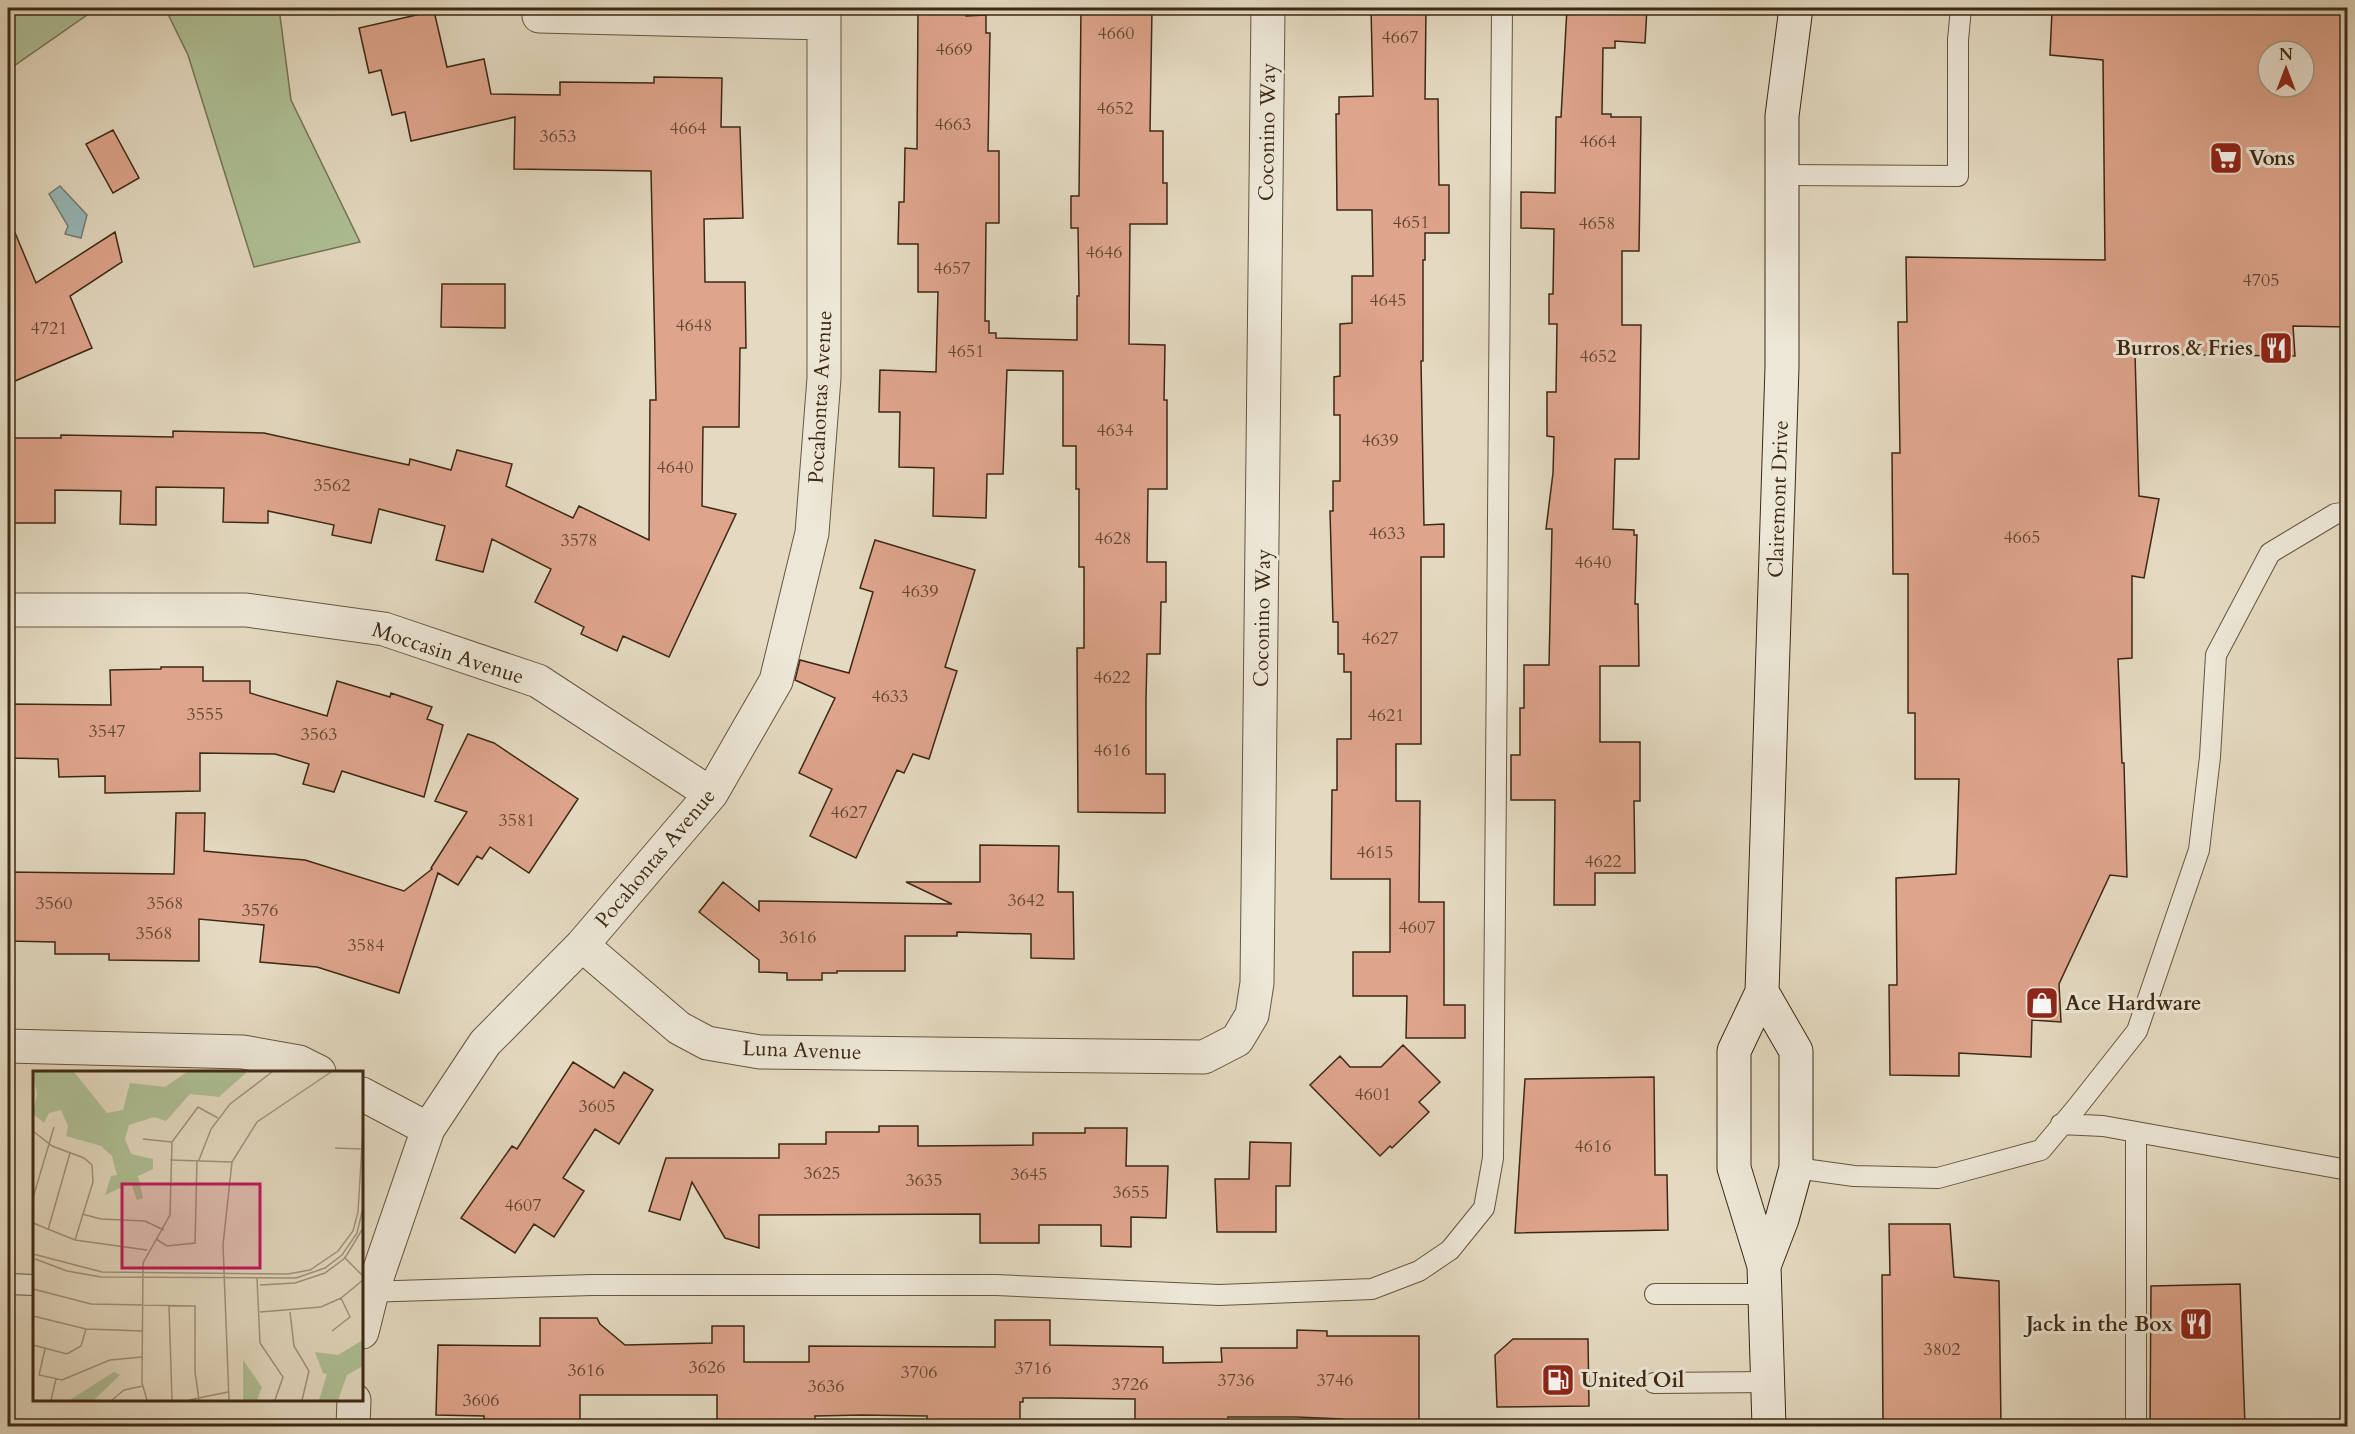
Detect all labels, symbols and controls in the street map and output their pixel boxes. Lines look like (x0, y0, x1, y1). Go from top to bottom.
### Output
house number: 4660 (1098, 21, 1134, 46)
house number: 4667 (1382, 25, 1418, 50)
house number: 4669 (936, 37, 972, 62)
north arrow (2256, 39, 2316, 99)
text: N (2279, 44, 2293, 66)
street label: Coconino Way (1252, 63, 1283, 201)
house number: 4652 (1097, 96, 1133, 121)
house number: 4663 (935, 112, 971, 137)
house number: 4664 (670, 116, 706, 141)
house number: 3653 (540, 124, 576, 149)
house number: 4664 (1580, 129, 1616, 154)
supermarket icon: Vons (2208, 140, 2244, 176)
place label: Vons (2249, 144, 2295, 173)
house number: 4651 (1393, 210, 1429, 235)
house number: 4658 (1579, 211, 1615, 236)
house number: 4646 (1086, 240, 1122, 265)
house number: 4657 (934, 256, 970, 281)
house number: 4705 (2243, 268, 2279, 293)
house number: 4645 (1370, 288, 1406, 313)
street label: Pocahontas Avenue (801, 310, 840, 485)
house number: 4648 (676, 313, 712, 338)
house number: 4721 (31, 316, 67, 341)
restaurant icon: Burros & Fries (2258, 330, 2294, 366)
place label: Burros & Fries (2116, 334, 2253, 363)
house number: 4651 (948, 339, 984, 364)
house number: 4652 (1580, 344, 1616, 369)
house number: 4634 (1097, 418, 1133, 443)
street label: Clairemont Drive (1761, 420, 1796, 578)
house number: 4639 (1362, 428, 1398, 453)
house number: 4640 (657, 455, 693, 480)
house number: 3562 (314, 473, 350, 498)
house number: 4633 (1369, 521, 1405, 546)
house number: 4665 (2004, 525, 2040, 550)
house number: 4628 (1095, 526, 1131, 551)
house number: 3578 (561, 528, 597, 553)
street label: Coconino Way (1247, 549, 1278, 687)
house number: 4640 (1575, 550, 1611, 575)
house number: 4639 (902, 579, 938, 604)
street label: Moccasin Avenue (368, 615, 527, 692)
house number: 4627 (1362, 626, 1398, 651)
house number: 4622 (1094, 665, 1130, 690)
house number: 4633 (872, 684, 908, 709)
house number: 3555 (187, 702, 223, 727)
house number: 4621 (1368, 703, 1404, 728)
house number: 3547 (89, 719, 125, 744)
house number: 3563 (301, 722, 337, 747)
house number: 4616 (1094, 738, 1130, 763)
street label: Pocahontas Avenue (588, 782, 722, 934)
house number: 4627 (831, 800, 867, 825)
house number: 3581 (499, 808, 535, 833)
house number: 4615 (1357, 840, 1393, 865)
house number: 4622 (1585, 849, 1621, 874)
house number: 3642 (1008, 888, 1044, 913)
house number: 3560 (36, 891, 72, 916)
house number: 3568 (147, 891, 183, 916)
house number: 3576 (242, 898, 278, 923)
house number: 4607 (1399, 915, 1435, 940)
house number: 3568 (136, 921, 172, 946)
house number: 3616 (780, 925, 816, 950)
house number: 3584 (348, 933, 384, 958)
shop icon: Ace Hardware (2024, 985, 2060, 1021)
place label: Ace Hardware (2065, 989, 2201, 1018)
street label: Luna Avenue (742, 1034, 862, 1067)
inset map (33, 1071, 363, 1401)
house number: 4601 (1355, 1082, 1391, 1107)
house number: 3605 (579, 1094, 615, 1119)
house number: 4616 (1575, 1134, 1611, 1159)
house number: 3625 (804, 1161, 840, 1186)
house number: 3645 (1011, 1162, 1047, 1187)
house number: 3635 (906, 1168, 942, 1193)
house number: 3655 (1113, 1180, 1149, 1205)
house number: 4607 (505, 1193, 541, 1218)
restaurant icon: Jack in the Box (2178, 1306, 2214, 1342)
place label: Jack in the Box (2023, 1310, 2174, 1339)
house number: 3802 (1924, 1337, 1960, 1362)
house number: 3626 (689, 1355, 725, 1380)
house number: 3716 (1015, 1356, 1051, 1381)
house number: 3616 (568, 1358, 604, 1383)
house number: 3706 (901, 1360, 937, 1385)
fuel station icon: United Oil (1540, 1362, 1576, 1398)
place label: United Oil (1581, 1366, 1684, 1395)
house number: 3736 (1218, 1368, 1254, 1393)
house number: 3746 (1317, 1368, 1353, 1393)
house number: 3726 (1112, 1372, 1148, 1397)
house number: 3636 (808, 1374, 844, 1399)
house number: 3606 (463, 1388, 499, 1413)

